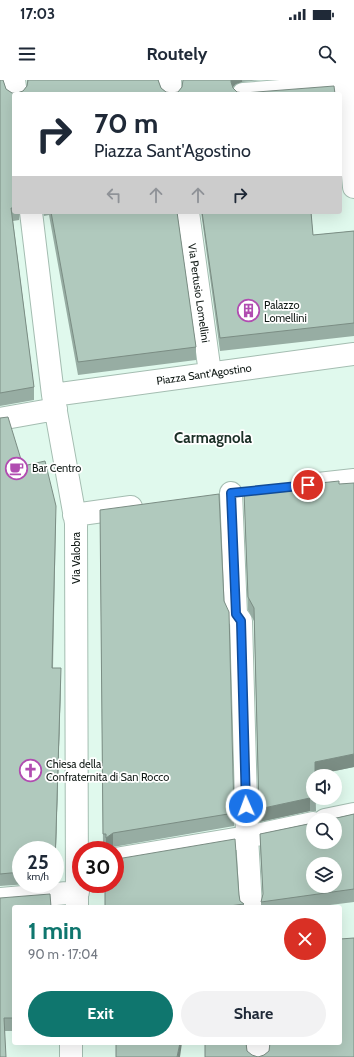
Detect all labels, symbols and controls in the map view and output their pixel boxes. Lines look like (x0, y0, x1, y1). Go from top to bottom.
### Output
text: 17:03 (20, 5, 55, 23)
icon: menu (16, 43, 38, 65)
text: Routely (147, 43, 207, 65)
icon: search (316, 43, 338, 65)
text: 70 m (94, 106, 158, 140)
icon: right (28, 108, 80, 160)
text: Piazza Sant'Agostino (94, 140, 251, 162)
icon: left (103, 184, 125, 206)
icon: ahead (145, 184, 167, 206)
icon: ahead (187, 184, 209, 206)
icon: right (229, 184, 251, 206)
street label: Via Pertusio Lomellini (185, 242, 213, 344)
building icon: Palazzo Lomellini (235, 298, 261, 324)
place label: Palazzo Lomellini (264, 298, 307, 325)
street label: Piazza Sant'Agostino (156, 360, 252, 388)
district label: Carmagnola (174, 429, 252, 447)
cafe icon: Bar Centro (3, 455, 29, 481)
place label: Bar Centro (32, 461, 81, 475)
pin (291, 468, 325, 502)
icon: arrive (297, 474, 319, 496)
street label: Via Valobra (69, 531, 83, 584)
church icon: Chiesa della Confraternita di San Rocco (17, 757, 43, 783)
place label: Chiesa della Confraternita di San Rocco (46, 757, 169, 784)
map controls (306, 769, 342, 893)
button: sound (306, 769, 342, 805)
position arrow (225, 785, 267, 827)
button: search (306, 813, 342, 849)
speed limit sign: 30 (72, 841, 124, 893)
text: 25 (27, 850, 49, 874)
button: layers (306, 857, 342, 893)
text: km/h (27, 870, 49, 883)
text: 1 min (28, 916, 82, 945)
button: close (284, 918, 326, 960)
text: 90 m · 17:04 (28, 946, 98, 962)
button: Exit (28, 991, 173, 1037)
button: Share (181, 991, 326, 1037)

